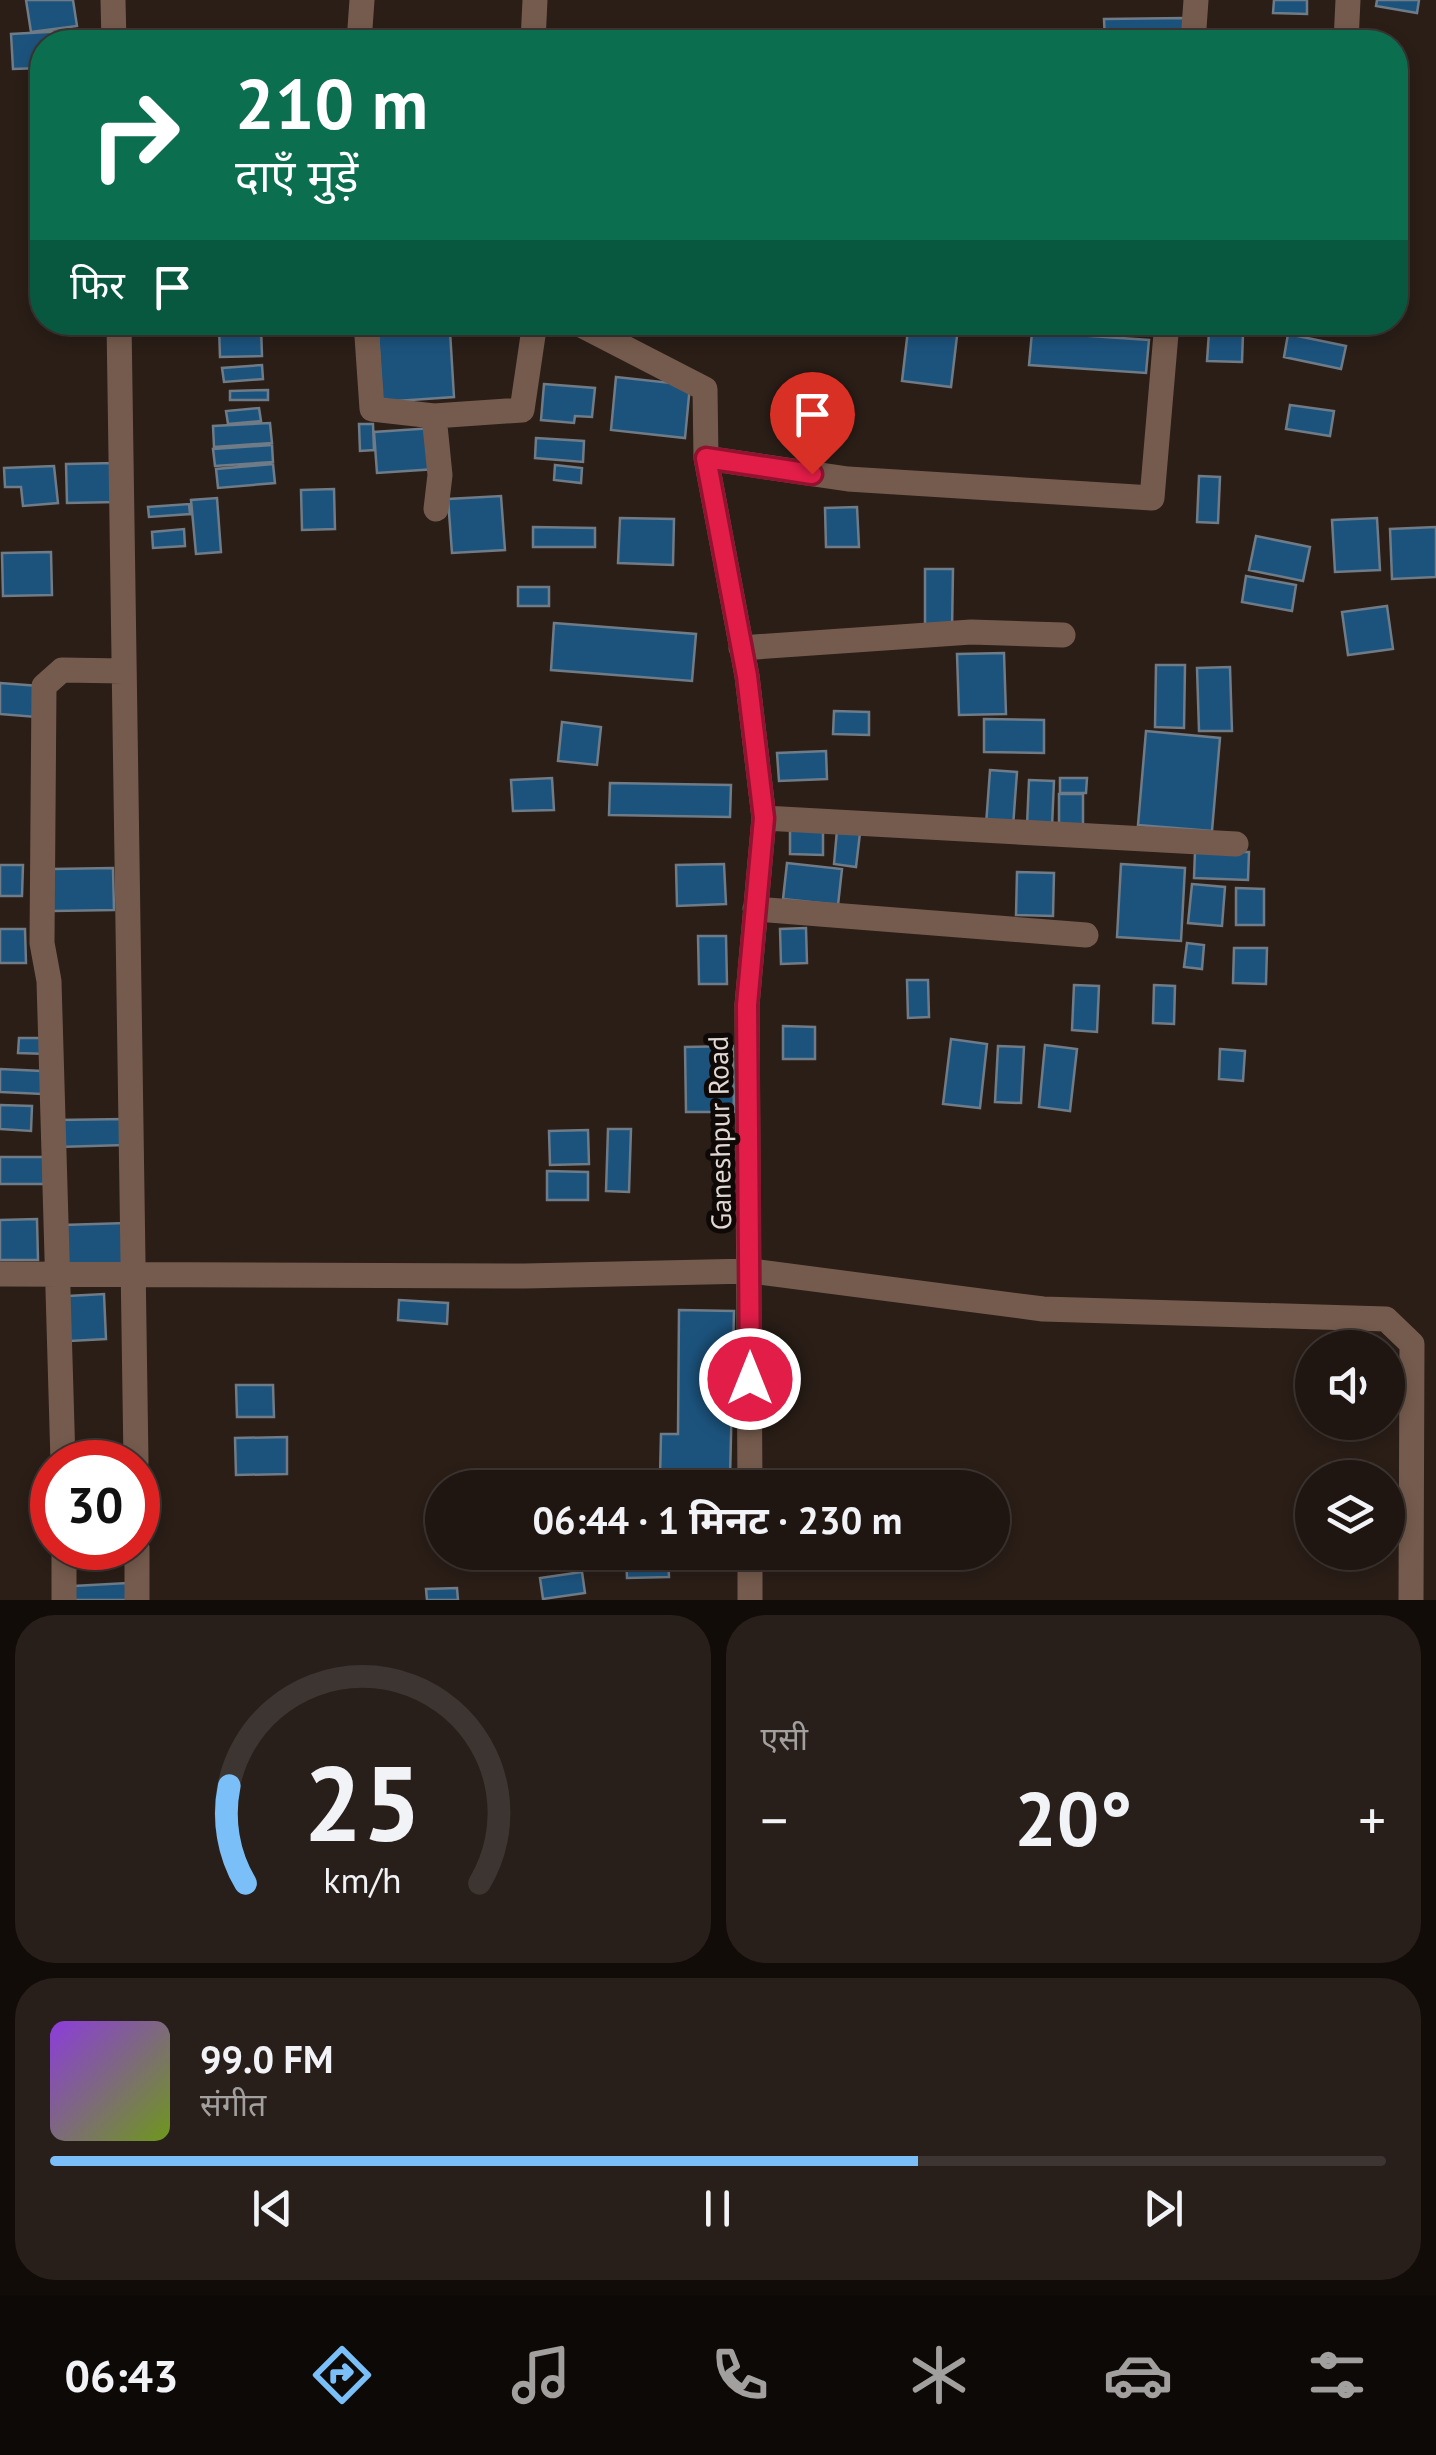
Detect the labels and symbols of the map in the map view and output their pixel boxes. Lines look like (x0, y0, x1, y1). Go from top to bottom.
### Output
pin (770, 372, 855, 475)
street label: Ganeshpur Road (699, 1036, 739, 1230)
position arrow (698, 1327, 802, 1431)
speed limit sign: 30 (30, 1440, 160, 1570)

